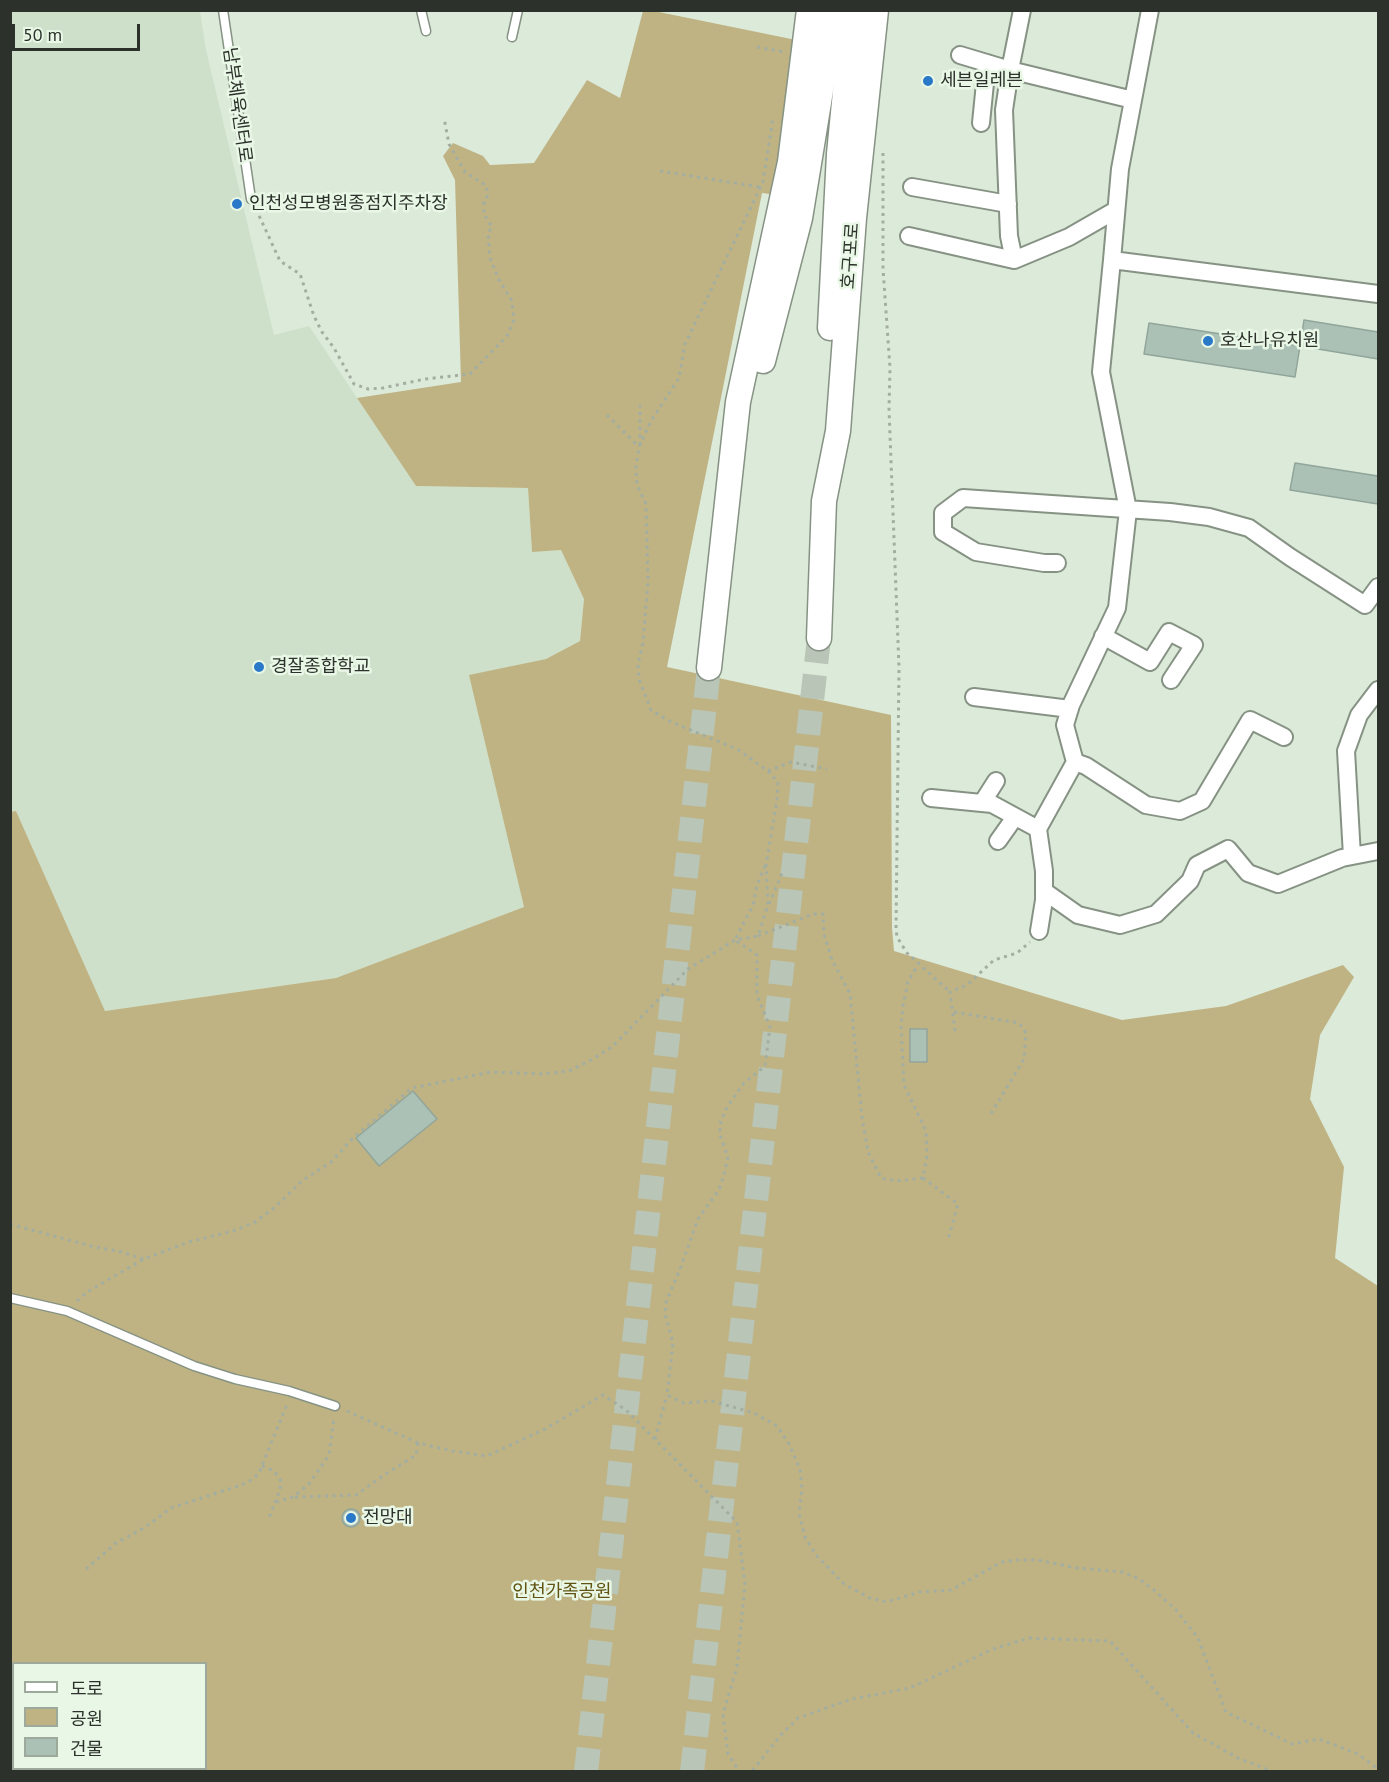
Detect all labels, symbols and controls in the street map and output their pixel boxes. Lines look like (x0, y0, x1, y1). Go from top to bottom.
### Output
scale bar (15, 12, 142, 50)
text: 50 m (23, 23, 62, 46)
street label: 남부체육센터로 (218, 46, 256, 164)
place label: 세븐일레븐 (940, 70, 1023, 92)
marker: 세븐일레븐 (921, 74, 935, 88)
place label: 인천성모병원종점지주차장 (249, 193, 448, 215)
marker: 인천성모병원종점지주차장 (230, 197, 244, 211)
street label: 호구포로 (838, 222, 864, 290)
place label: 호산나유치원 (1220, 330, 1319, 352)
marker: 호산나유치원 (1201, 334, 1215, 348)
place label: 경잘종합학교 (271, 656, 370, 678)
marker: 경잘종합학교 (252, 660, 266, 674)
place label: 전망대 (363, 1507, 413, 1529)
marker: 전망대 (344, 1511, 358, 1525)
park label: 인천가족공원 (512, 1581, 612, 1603)
legend (12, 1662, 207, 1770)
text: 도로 (70, 1677, 103, 1700)
text: 공원 (70, 1707, 103, 1730)
text: 건물 (70, 1737, 103, 1760)

